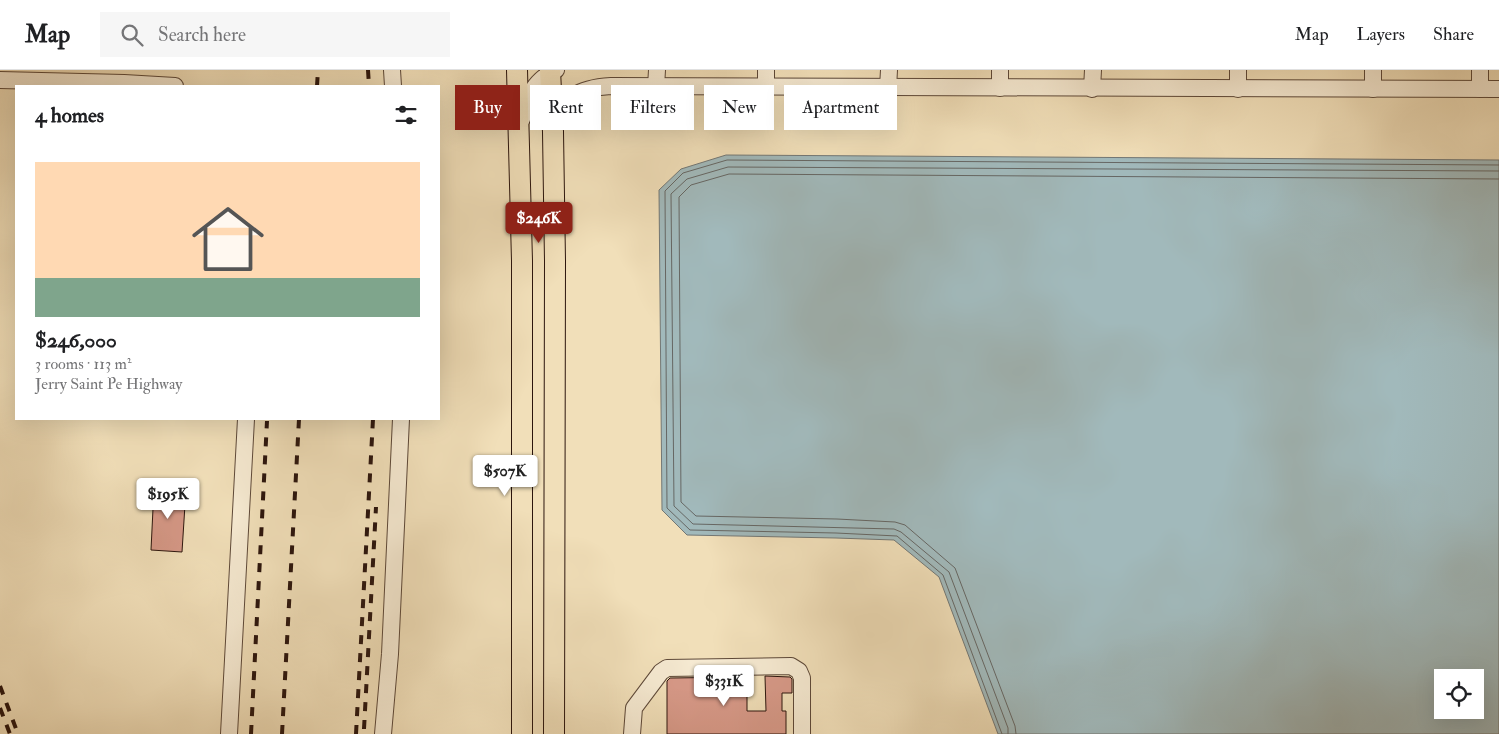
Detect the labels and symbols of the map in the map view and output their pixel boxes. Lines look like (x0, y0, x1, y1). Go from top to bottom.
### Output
pin: $246K (504, 202, 574, 244)
pin: $507K (470, 454, 540, 497)
pin: $195K (133, 478, 203, 520)
pin: $331K (689, 664, 759, 707)

